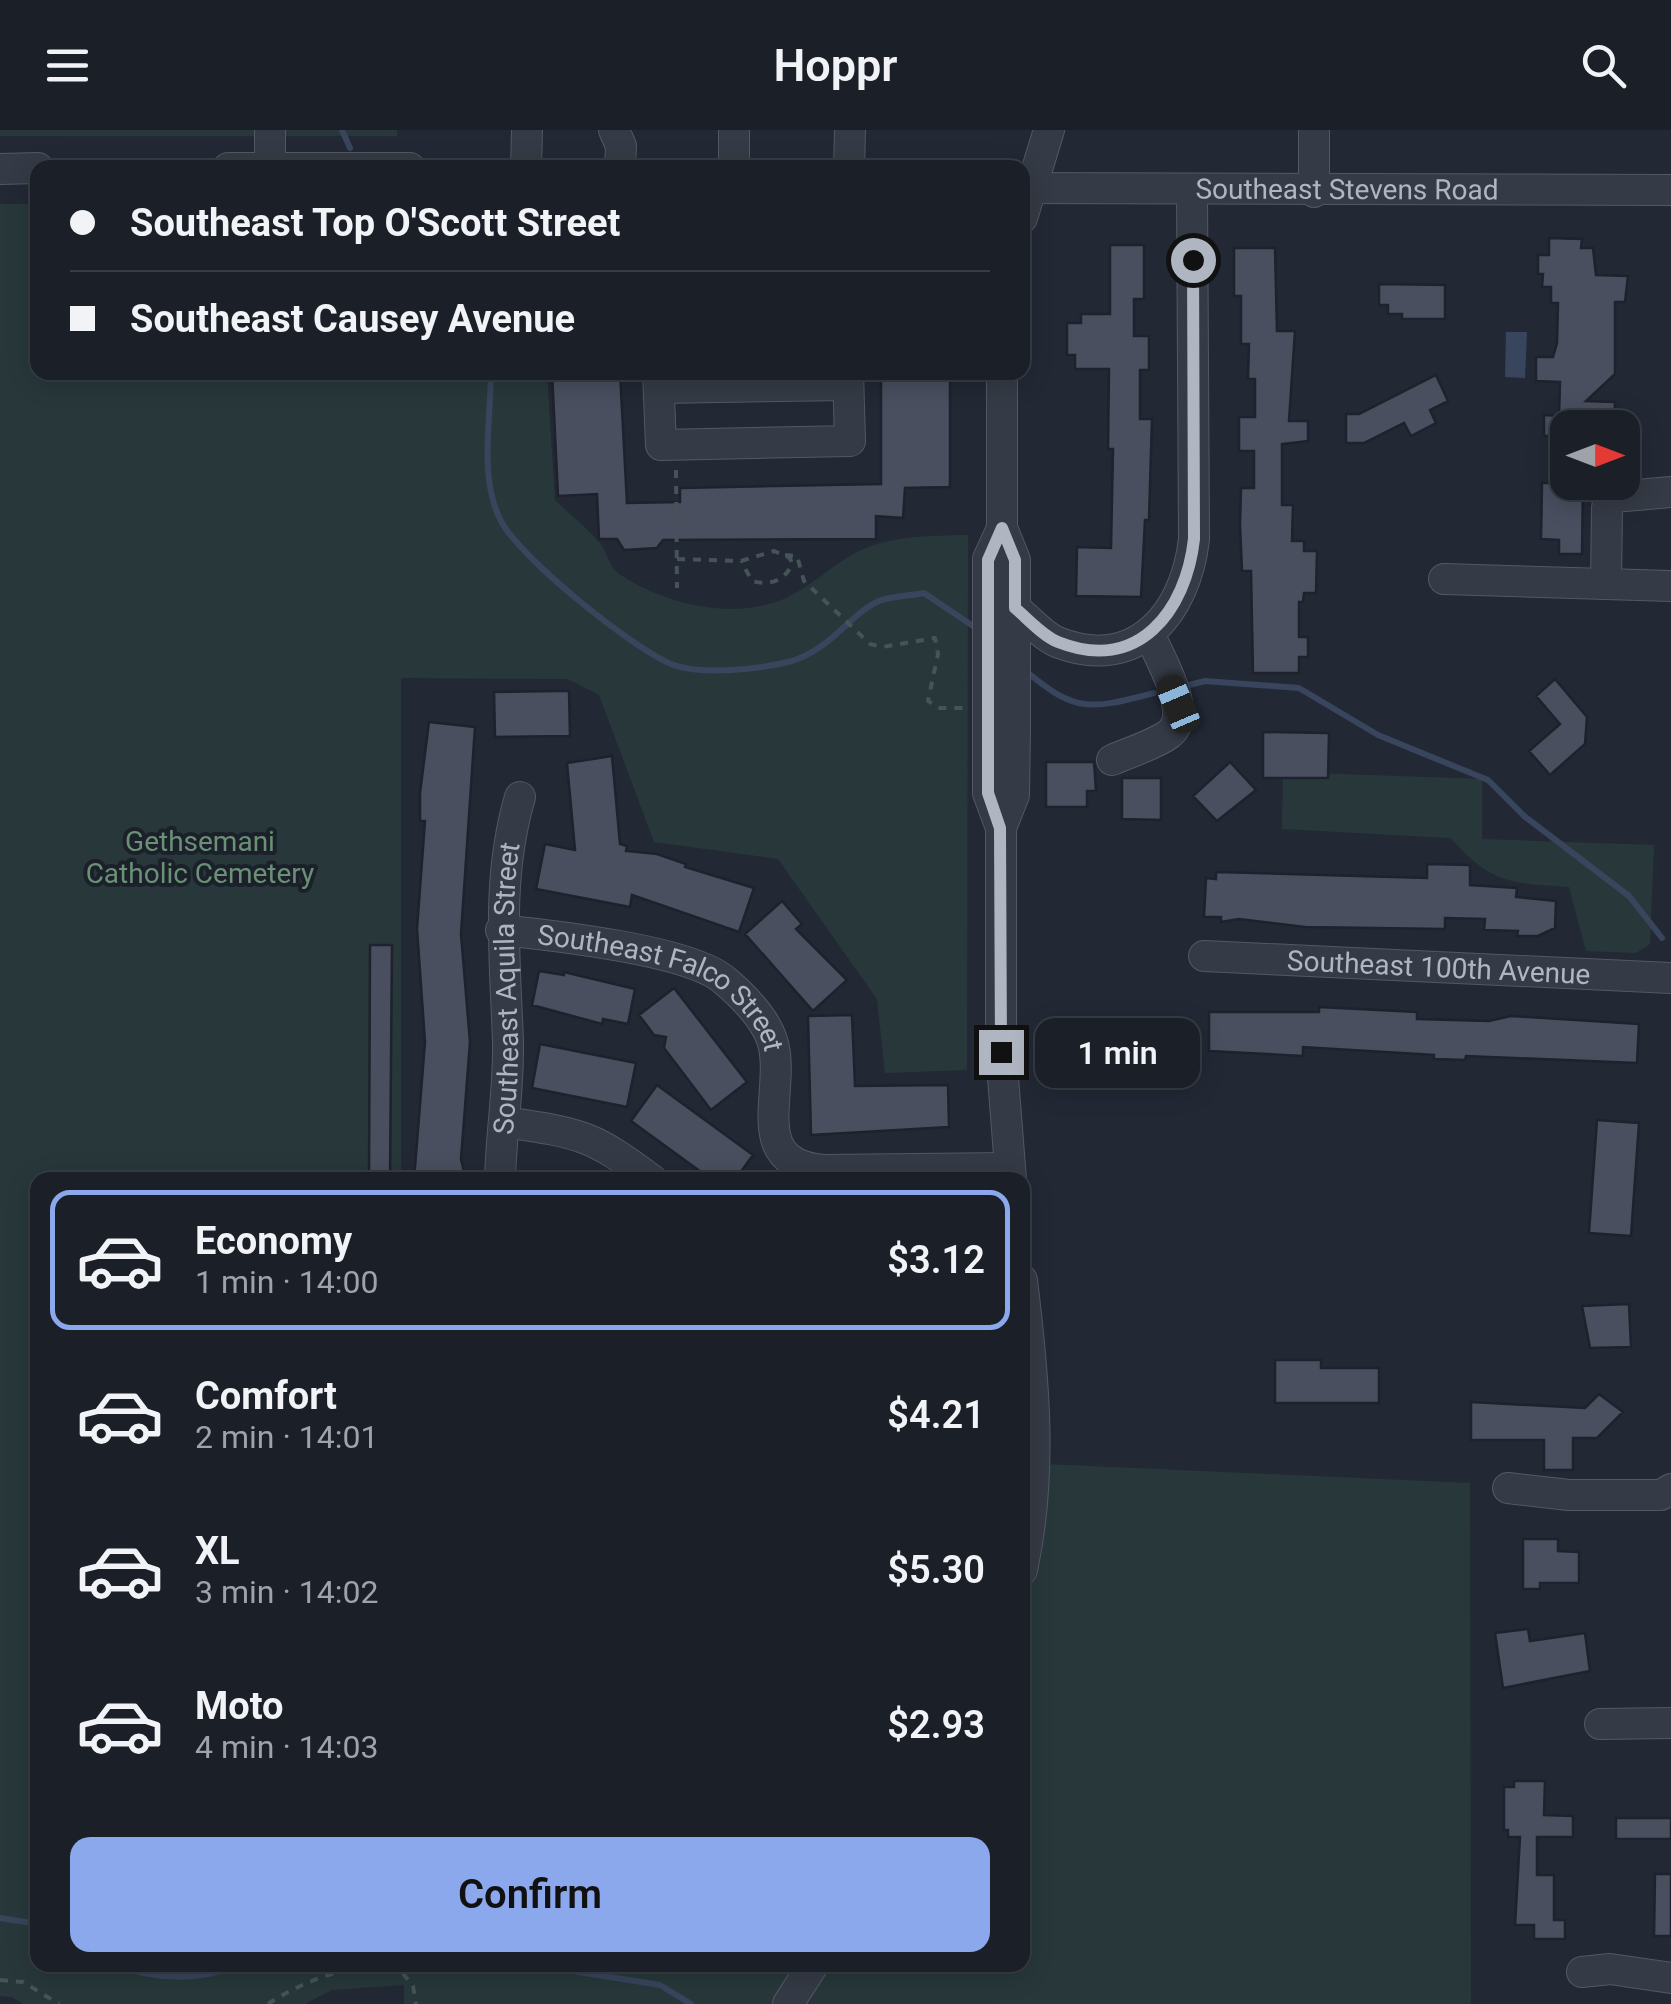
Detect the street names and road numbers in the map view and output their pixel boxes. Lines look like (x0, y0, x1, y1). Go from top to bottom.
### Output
street label: Southeast Stevens Road (1195, 173, 1499, 206)
street label: Southeast Aquila Street (487, 840, 527, 1136)
street label: Southeast Falco Street (536, 918, 790, 1054)
street label: Southeast 100th Avenue (1286, 944, 1591, 991)

